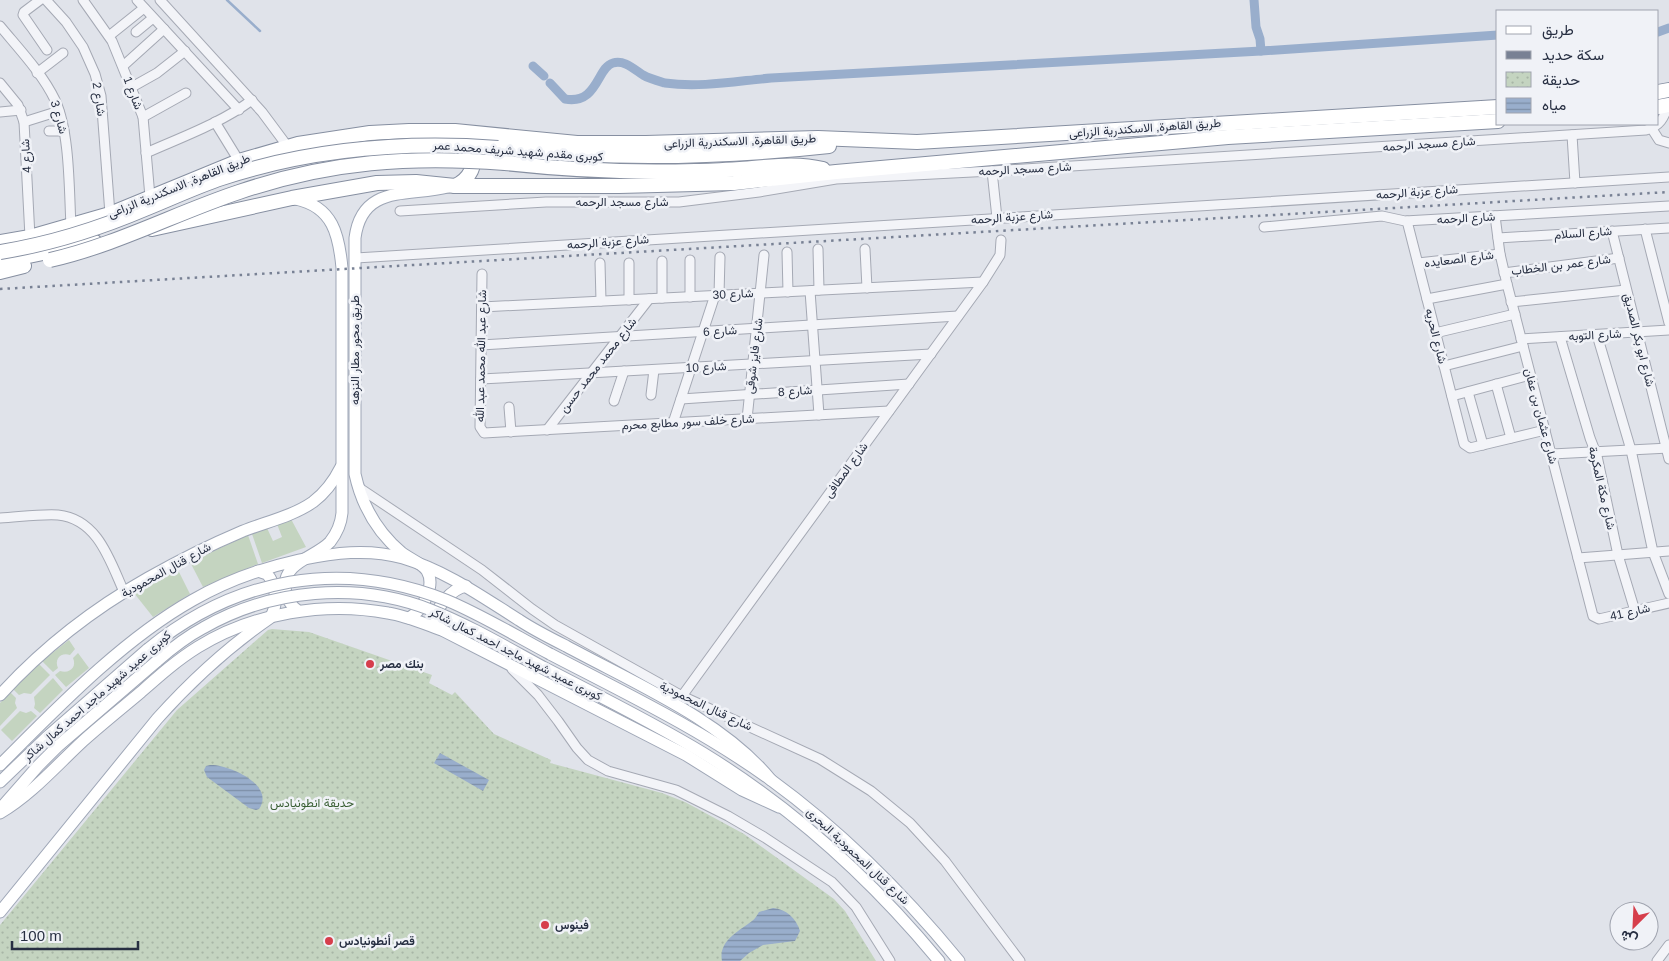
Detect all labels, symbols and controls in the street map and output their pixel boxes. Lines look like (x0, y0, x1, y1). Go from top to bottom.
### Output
legend (1496, 10, 1659, 125)
text: طريق (1542, 21, 1574, 40)
text: سكة حديد (1542, 46, 1604, 64)
text: حديقة (1542, 71, 1580, 89)
street label: شارع 1 (118, 75, 146, 112)
street label: شارع 2 (87, 81, 109, 117)
text: مياه (1542, 96, 1566, 114)
street label: شارع 3 (46, 99, 70, 136)
street label: طريق القاهرة, الاسكندرية الزراعى (1069, 116, 1222, 141)
street label: طريق القاهرة, الاسكندرية الزراعى (664, 131, 817, 152)
street label: شارع مسجد الرحمه (1382, 134, 1476, 156)
street label: شارع 4 (18, 138, 36, 173)
street label: كوبرى مقدم شهيد شريف محمد عمر (431, 138, 604, 165)
street label: طريق القاهرة, الاسكندرية الزراعى (106, 151, 253, 222)
street label: شارع مسجد الرحمه (978, 160, 1072, 180)
street label: شارع عزبة الرحمه (1375, 182, 1459, 204)
street label: شارع مسجد الرحمه (576, 195, 668, 211)
street label: شارع عزبة الرحمه (970, 207, 1054, 229)
street label: شارع الرحمه (1436, 209, 1496, 229)
street label: شارع السلام (1553, 224, 1613, 244)
street label: شارع عزبة الرحمه (566, 232, 650, 254)
street label: شارع الصعايده (1424, 248, 1495, 272)
street label: شارع عمر بن الخطاب (1510, 252, 1612, 280)
street label: شارع 30 (712, 286, 754, 304)
street label: شارع عبد الله محمد عبد الله (473, 290, 491, 422)
street label: شارع ابو بكر الصديق (1619, 292, 1657, 389)
street label: طريق محور مطار النزهه (348, 295, 363, 405)
street label: شارع الحريه (1420, 307, 1450, 366)
street label: شارع محمد محمد حسن (557, 315, 641, 416)
street label: شارع فايز شوقى (742, 317, 768, 395)
street label: شارع 6 (703, 323, 738, 341)
street label: شارع التوبه (1568, 327, 1622, 345)
street label: شارع 10 (685, 359, 727, 377)
street label: شارع عثمان بن عفان (1520, 367, 1561, 466)
street label: شارع 8 (777, 383, 813, 401)
street label: شارع خلف سور مطابع محرم (621, 412, 755, 434)
street label: شارع المطافى (821, 440, 872, 502)
street label: شارع مكة المكرمة (1584, 445, 1618, 531)
street label: شارع قنال المحمودية (119, 540, 214, 602)
street label: شارع 41 (1609, 601, 1652, 625)
street label: كوبرى عميد شهيد ماجد احمد كمال شاكر (426, 604, 604, 704)
street label: كوبرى عميد شهيد ماجد احمد كمال شاكر (20, 628, 174, 765)
place label: بنك مصر (379, 657, 424, 672)
marker: بنك مصر (364, 658, 376, 670)
street label: شارع قنال المحمودية (657, 678, 754, 735)
park label: حديقة انطونيادس (270, 796, 354, 811)
street label: شارع قنال المحمودية البحرى (802, 805, 912, 909)
north arrow (1609, 901, 1659, 951)
scale bar (12, 918, 139, 950)
place label: فينوس (555, 918, 589, 933)
marker: فينوس (539, 919, 551, 931)
text: ش (1618, 926, 1640, 949)
text: 100 m (20, 927, 62, 944)
place label: قصر أنطونيادس (339, 934, 415, 949)
marker: قصر أنطونيادس (323, 935, 335, 947)

